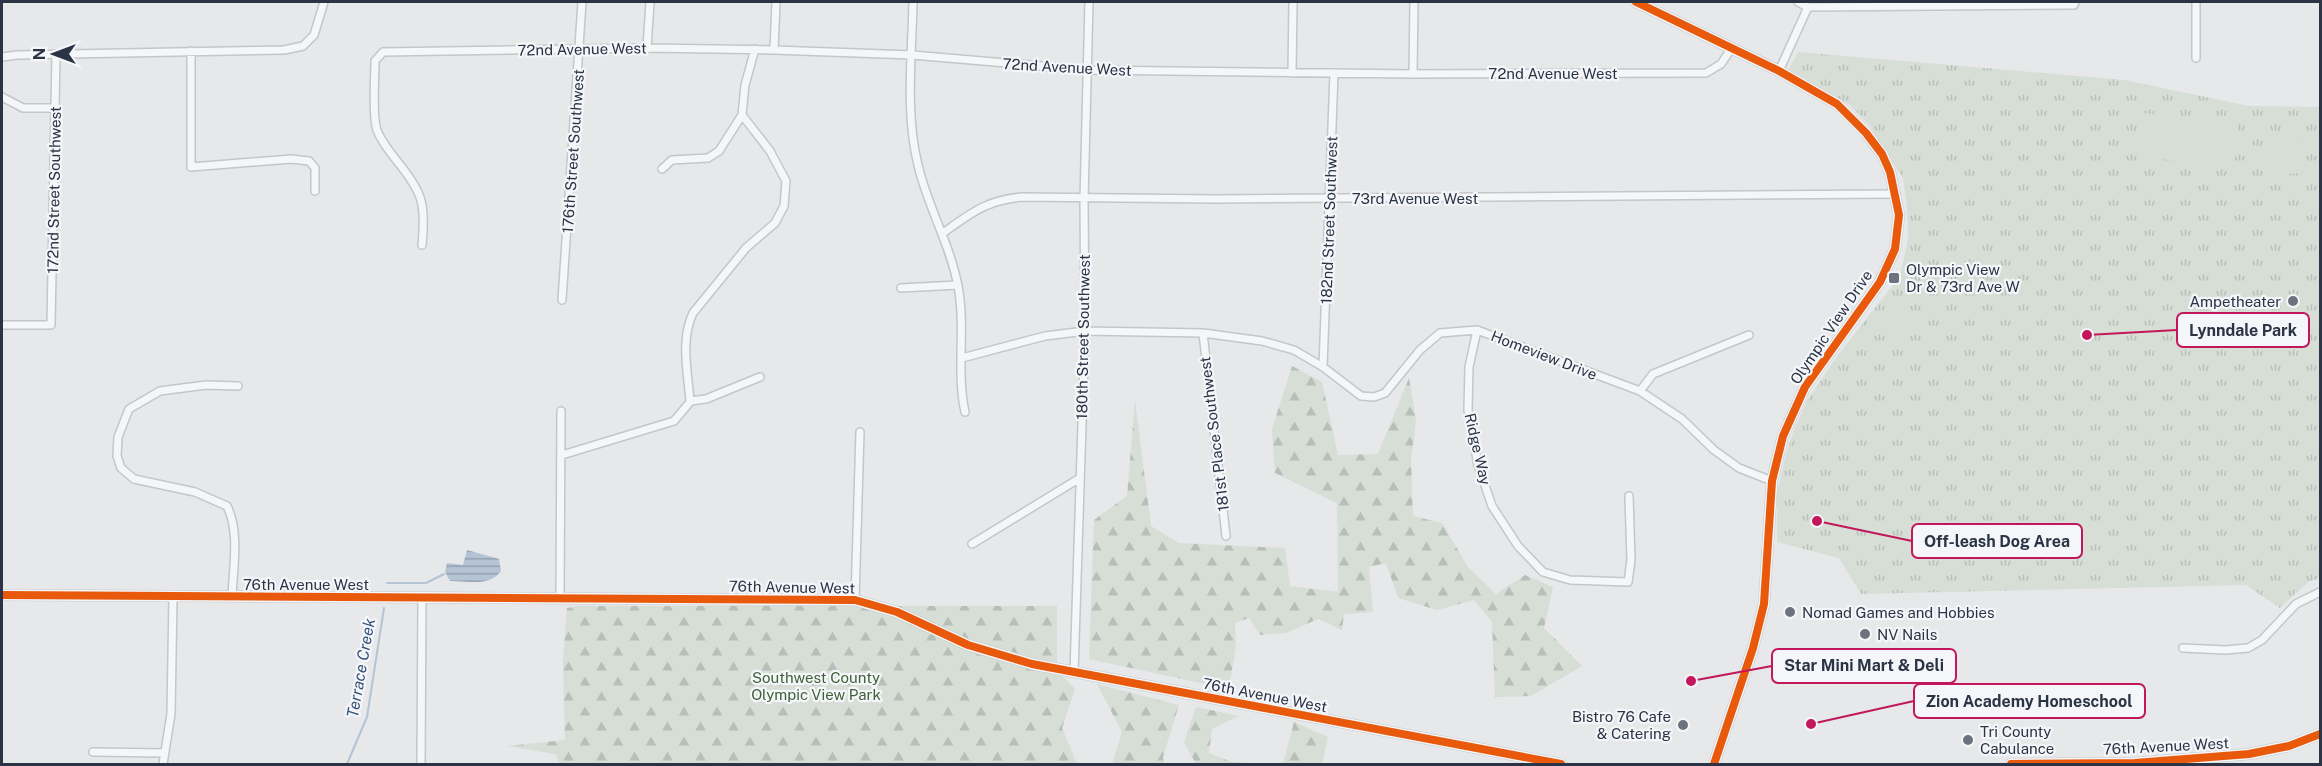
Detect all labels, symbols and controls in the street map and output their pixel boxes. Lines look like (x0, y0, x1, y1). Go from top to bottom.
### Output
north arrow (24, 24, 84, 84)
street label: 72nd Avenue West (517, 39, 647, 59)
text: N (30, 48, 49, 60)
street label: 72nd Avenue West (1002, 55, 1132, 79)
street label: 72nd Avenue West (1488, 65, 1618, 82)
street label: 176th Street Southwest (559, 68, 587, 234)
street label: 172nd Street Southwest (44, 106, 64, 274)
street label: 182nd Street Southwest (1318, 136, 1340, 304)
street label: 73rd Avenue West (1352, 190, 1478, 207)
street label: 180th Street Southwest (1073, 254, 1093, 420)
place label: Olympic View Dr & 73rd Ave W (1906, 261, 2020, 295)
street label: Olympic View Drive (1787, 267, 1875, 387)
marker: Olympic View Dr & 73rd Ave W (1887, 271, 1901, 285)
place label: Ampetheater (2189, 293, 2281, 310)
marker: Ampetheater (2286, 294, 2300, 308)
callout: Lynndale Park (2177, 313, 2309, 347)
text: Lynndale Park (2189, 321, 2297, 340)
street label: Homeview Drive (1489, 327, 1599, 383)
street label: 181st Place Southwest (1196, 355, 1232, 512)
street label: Ridge Way (1461, 411, 1495, 487)
callout: Off-leash Dog Area (1912, 524, 2082, 558)
text: Off-leash Dog Area (1924, 532, 2070, 551)
street label: 76th Avenue West (243, 576, 369, 593)
street label: 76th Avenue West (729, 577, 855, 597)
place label: Nomad Games and Hobbies (1802, 604, 1994, 621)
marker: Nomad Games and Hobbies (1783, 605, 1797, 619)
water label: Terrace Creek (343, 617, 379, 719)
place label: NV Nails (1877, 626, 1937, 643)
marker: NV Nails (1858, 627, 1872, 641)
callout: Star Mini Mart & Deli (1772, 649, 1956, 683)
text: Star Mini Mart & Deli (1784, 656, 1944, 675)
park label: Southwest County Olympic View Park (751, 669, 881, 703)
street label: 76th Avenue West (1201, 675, 1329, 715)
callout: Zion Academy Homeschool (1914, 684, 2145, 718)
text: Zion Academy Homeschool (1926, 692, 2132, 711)
place label: Bistro 76 Cafe & Catering (1572, 708, 1671, 742)
marker: Bistro 76 Cafe & Catering (1676, 718, 1690, 732)
place label: Tri County Cabulance (1980, 723, 2054, 757)
marker: Tri County Cabulance (1961, 733, 1975, 747)
street label: 76th Avenue West (2103, 734, 2230, 758)

